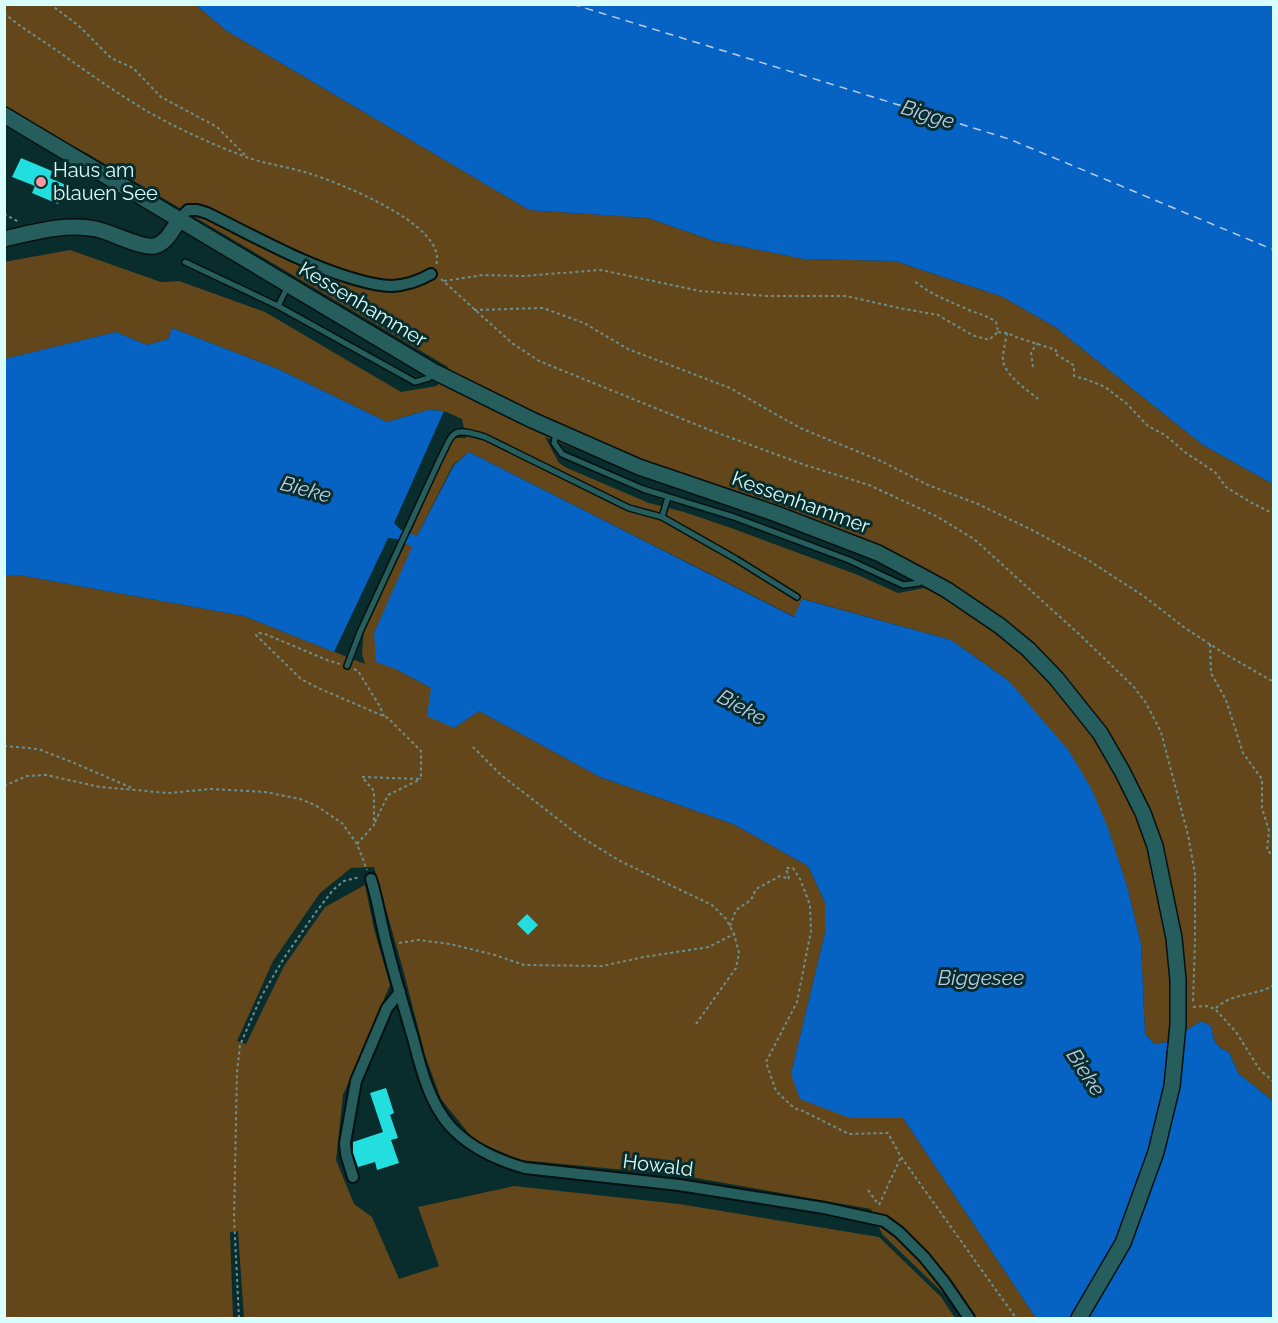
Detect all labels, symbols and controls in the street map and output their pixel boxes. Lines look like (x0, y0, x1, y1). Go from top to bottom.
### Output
water label: Bigge (899, 94, 957, 134)
place label: Haus am blauen See (53, 158, 158, 205)
marker: Haus am blauen See (34, 175, 48, 189)
street label: Kessenhammer (295, 256, 431, 352)
street label: Kessenhammer (729, 466, 873, 538)
water label: Bieke (278, 470, 334, 508)
water label: Bieke (713, 684, 771, 730)
water label: Biggesee (938, 965, 1024, 990)
water label: Bieke (1061, 1044, 1111, 1100)
street label: Howald (621, 1149, 695, 1181)

